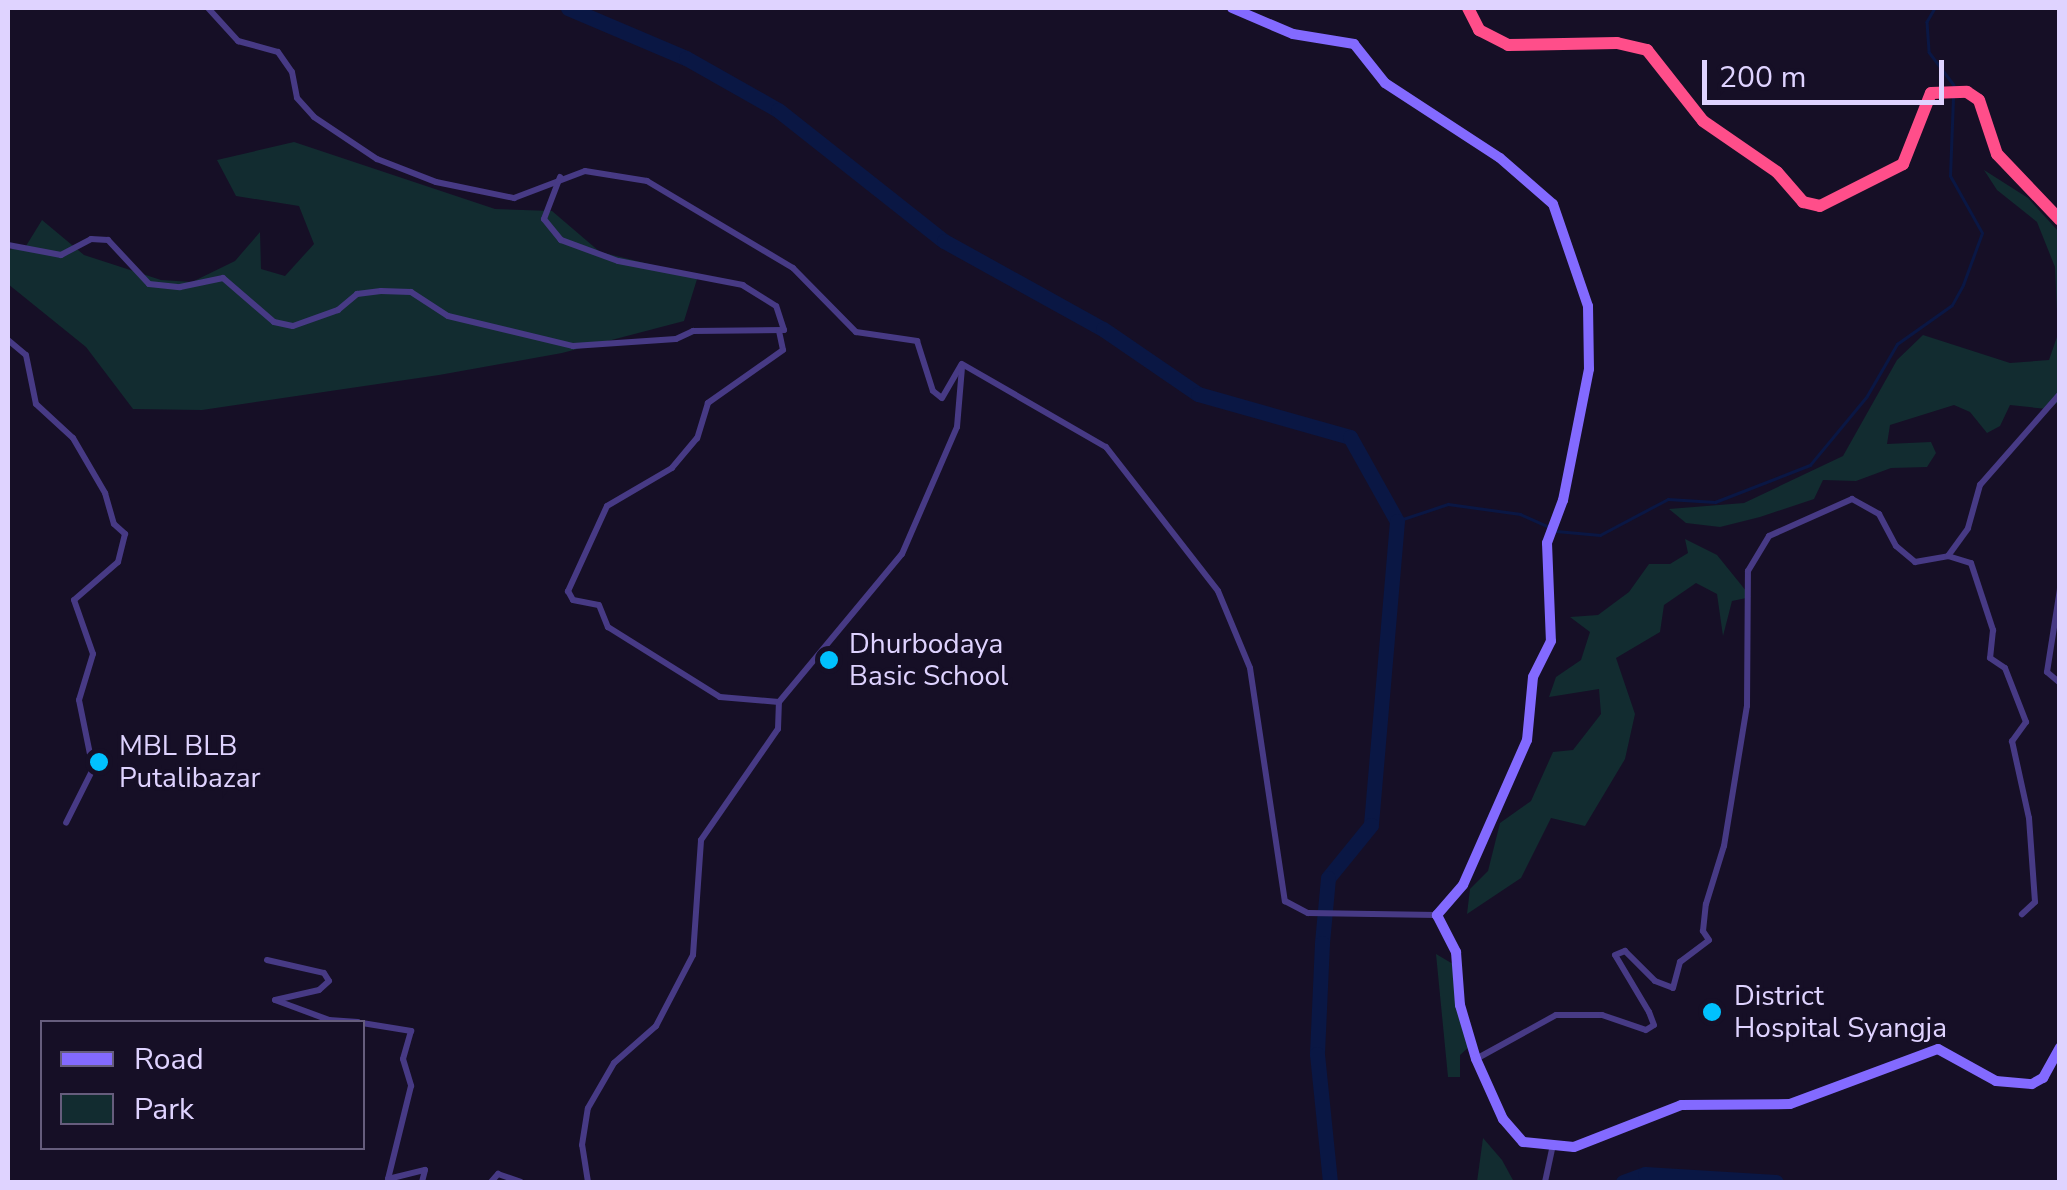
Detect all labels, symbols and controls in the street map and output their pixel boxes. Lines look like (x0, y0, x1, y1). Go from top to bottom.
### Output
scale bar (1707, 40, 1950, 102)
text: 200 m (1719, 57, 1806, 98)
place label: Dhurbodaya Basic School (849, 627, 1008, 693)
marker: Dhurbodaya Basic School (818, 649, 840, 671)
place label: MBL BLB Putalibazar (119, 729, 261, 795)
marker: MBL BLB Putalibazar (88, 751, 110, 773)
place label: District Hospital Syangja (1734, 979, 1947, 1045)
marker: District Hospital Syangja (1699, 999, 1725, 1025)
legend (40, 1020, 365, 1150)
text: Road (134, 1039, 204, 1080)
text: Park (134, 1089, 194, 1130)

